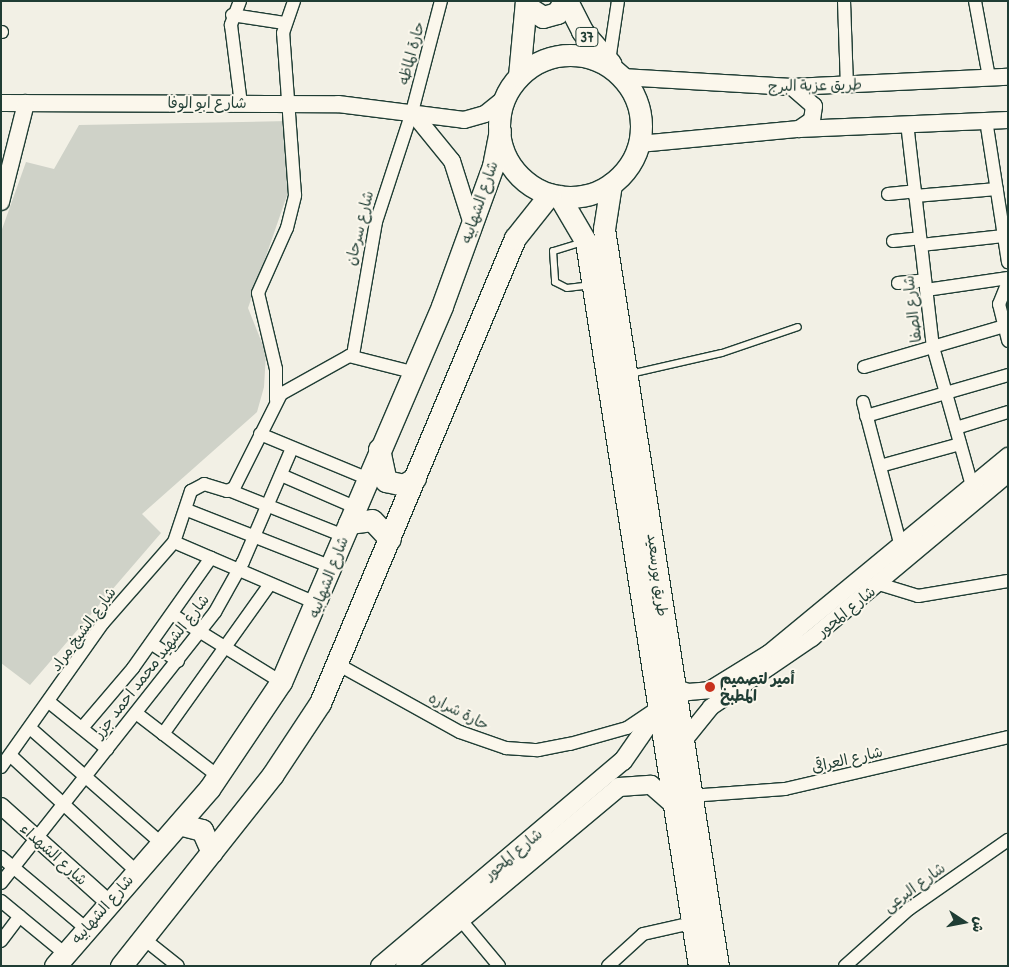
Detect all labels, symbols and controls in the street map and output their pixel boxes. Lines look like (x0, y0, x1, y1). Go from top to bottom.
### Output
street label: حارة الماظه (394, 19, 428, 87)
road number: 37 (574, 26, 600, 48)
street label: طريق عزبة البرج (768, 75, 862, 95)
street label: شارع ابو الوفا (167, 94, 247, 112)
street label: شارع الشهابيه (457, 159, 501, 245)
street label: شارع سرحان (341, 189, 377, 267)
street label: شارع الصفا (899, 274, 925, 344)
street label: طريق بورسعيد (644, 532, 672, 618)
street label: شارع الشهابيه (304, 534, 352, 620)
street label: شارع المحور (813, 582, 879, 640)
street label: شارع الشيخ مراد (46, 583, 120, 675)
street label: شارع الشهيد محمد احمد جزر (89, 590, 213, 742)
place label: أمير لتصميم المطبخ (720, 669, 794, 704)
marker: أمير لتصميم المطبخ (704, 681, 716, 693)
street label: حارة شراره (426, 688, 492, 734)
street label: شارع العراقى (810, 742, 884, 776)
street label: شارع الشهداء (17, 819, 91, 889)
street label: شارع المحور (480, 825, 546, 883)
street label: شارع البرعى (879, 858, 949, 916)
street label: شارع الشهابيه (67, 871, 137, 947)
north arrow (939, 897, 989, 947)
text: ش (968, 916, 990, 934)

